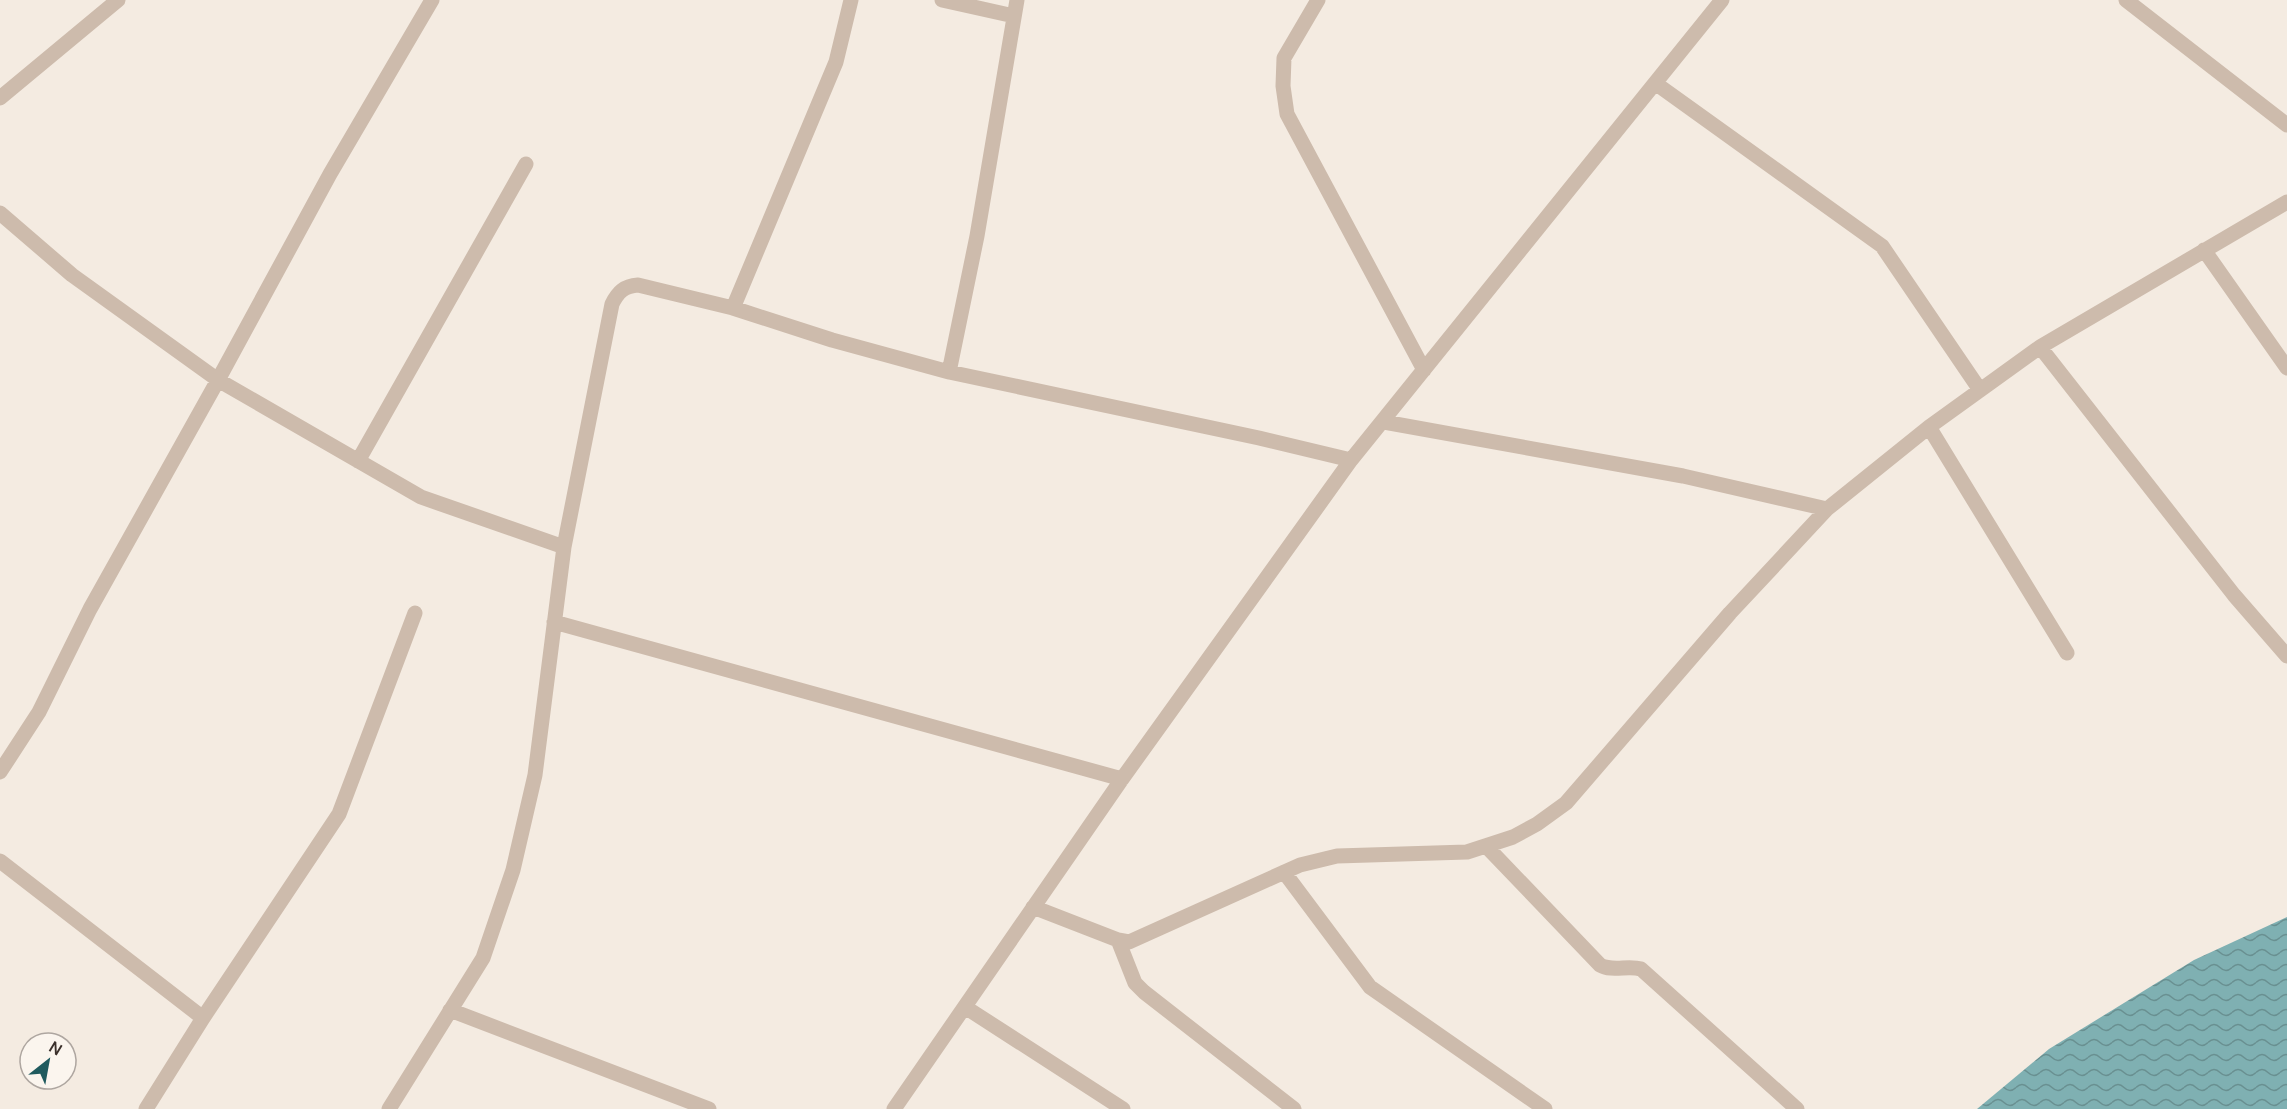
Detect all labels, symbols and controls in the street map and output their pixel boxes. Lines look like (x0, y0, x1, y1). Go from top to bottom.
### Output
north arrow (18, 1031, 78, 1091)
text: N (45, 1036, 66, 1061)

